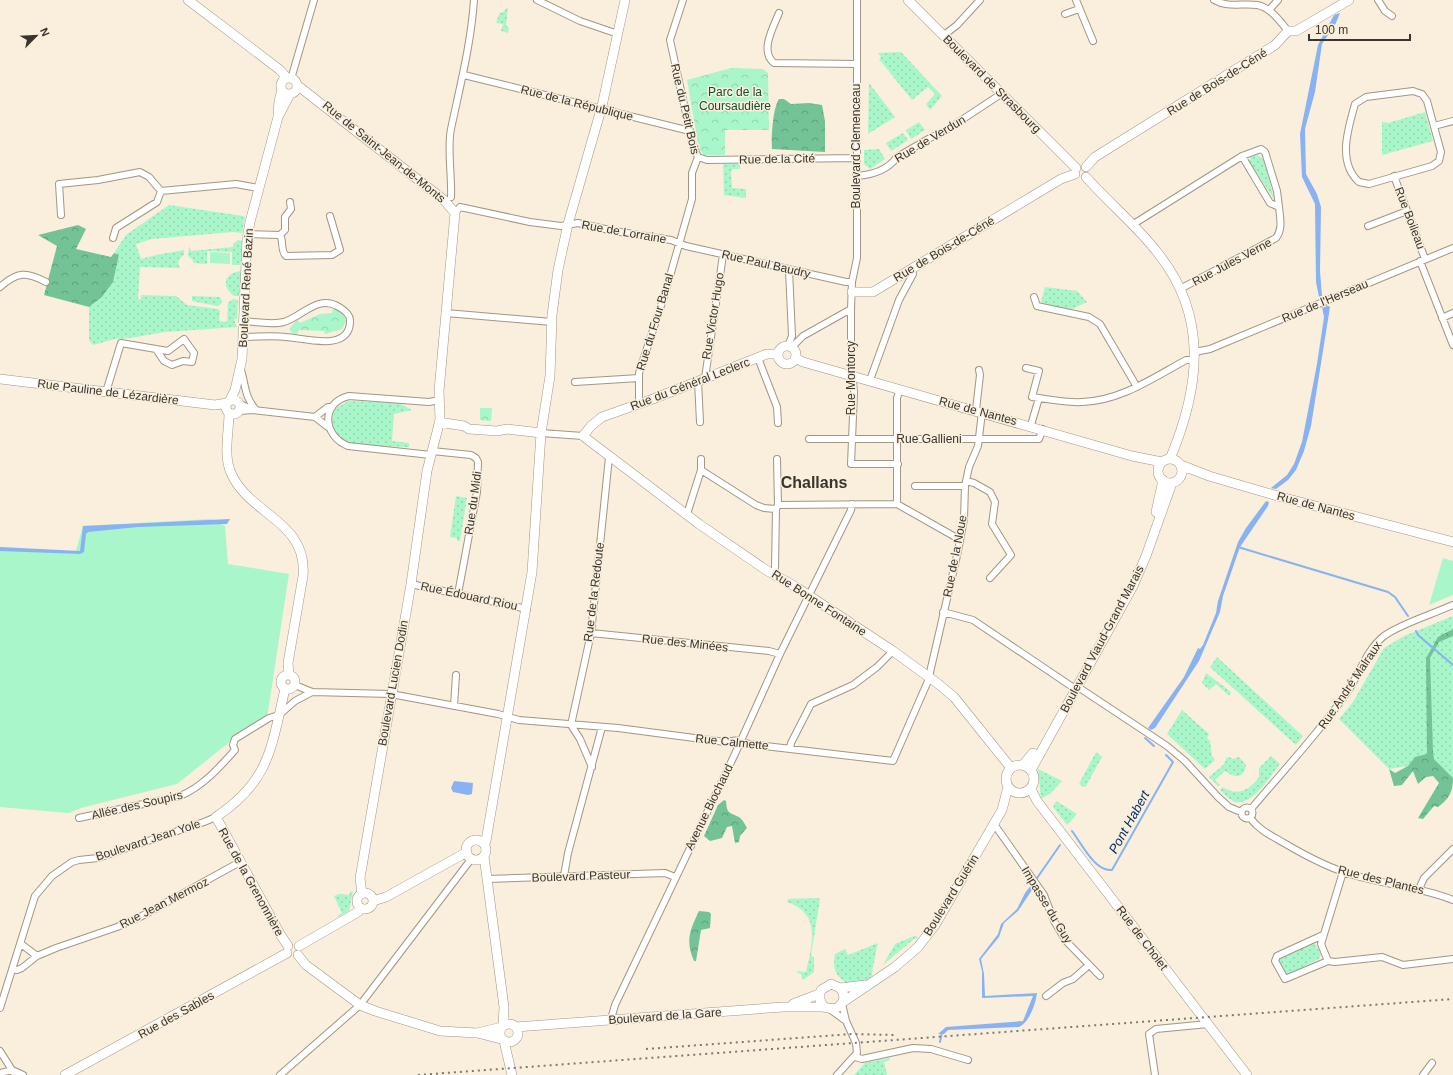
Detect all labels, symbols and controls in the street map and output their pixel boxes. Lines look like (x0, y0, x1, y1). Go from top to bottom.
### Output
north arrow (16, 16, 56, 56)
scale bar (1309, 16, 1410, 42)
text: 100 m (1315, 23, 1348, 37)
text: N (38, 26, 52, 38)
street label: Boulevard de Strasbourg (940, 32, 1044, 136)
street label: Rue de Bois-de-Céné (1164, 45, 1270, 119)
street label: Rue du Petit Bois (668, 62, 702, 156)
street label: Rue de la République (519, 82, 635, 124)
street label: Boulevard Clemenceau (849, 84, 863, 208)
park label: Parc de la Coursaudière (699, 85, 771, 113)
street label: Rue de Saint-Jean-de-Monts (320, 98, 448, 206)
street label: Rue de Verdun (892, 112, 968, 166)
street label: Rue de la Cité (739, 151, 815, 167)
street label: Rue Boileau (1392, 185, 1428, 251)
street label: Rue de Bois-de-Céné (891, 213, 997, 285)
street label: Rue de Lorraine (580, 218, 668, 246)
street label: Boulevard René Bazin (236, 228, 256, 348)
street label: Rue Jules Verne (1190, 235, 1274, 289)
street label: Rue Paul Baudry (720, 247, 812, 281)
street label: Rue Victor Hugo (699, 271, 727, 360)
street label: Rue du Four Banal (634, 272, 676, 372)
street label: Rue de l'Herseau (1280, 277, 1370, 325)
street label: Rue Montorcy (844, 341, 858, 415)
street label: Rue du Général Leclerc (628, 355, 752, 413)
street label: Rue Pauline de Lézardière (37, 376, 180, 408)
street label: Rue de Nantes (938, 394, 1018, 428)
street label: Rue Gallieni (896, 432, 962, 446)
street label: Rue du Midi (462, 470, 484, 536)
district label: Challans (781, 474, 847, 491)
street label: Rue de Nantes (1276, 489, 1356, 523)
street label: Rue de la Noue (940, 513, 970, 598)
street label: Rue de la Redoute (581, 541, 607, 643)
street label: Boulevard Viaud-Grand Marais (1057, 563, 1147, 715)
street label: Rue Bonne Fontaine (769, 567, 869, 639)
street label: Rue Édouard Riou (419, 578, 519, 613)
street label: Boulevard Lucien Dodin (375, 619, 411, 747)
street label: Rue des Minées (641, 632, 729, 654)
street label: Rue André Malraux (1315, 639, 1385, 731)
street label: Rue Calmette (695, 731, 770, 753)
street label: Avenue Biochaud (682, 762, 736, 852)
water label: Pont Habert (1106, 787, 1153, 856)
street label: Allée des Soupirs (90, 788, 184, 822)
street label: Boulevard Jean Yole (94, 816, 203, 864)
street label: Rue de la Grenonnière (215, 826, 287, 939)
street label: Boulevard Guérin (920, 852, 982, 938)
street label: Rue des Plantes (1337, 863, 1425, 897)
street label: Impasse du Guy (1018, 864, 1076, 946)
street label: Boulevard Pasteur (531, 867, 631, 885)
street label: Rue Jean Mermoz (117, 875, 211, 931)
street label: Rue de Cholet (1113, 903, 1171, 973)
street label: Rue des Sables (136, 988, 216, 1042)
street label: Boulevard de la Gare (608, 1005, 722, 1027)

